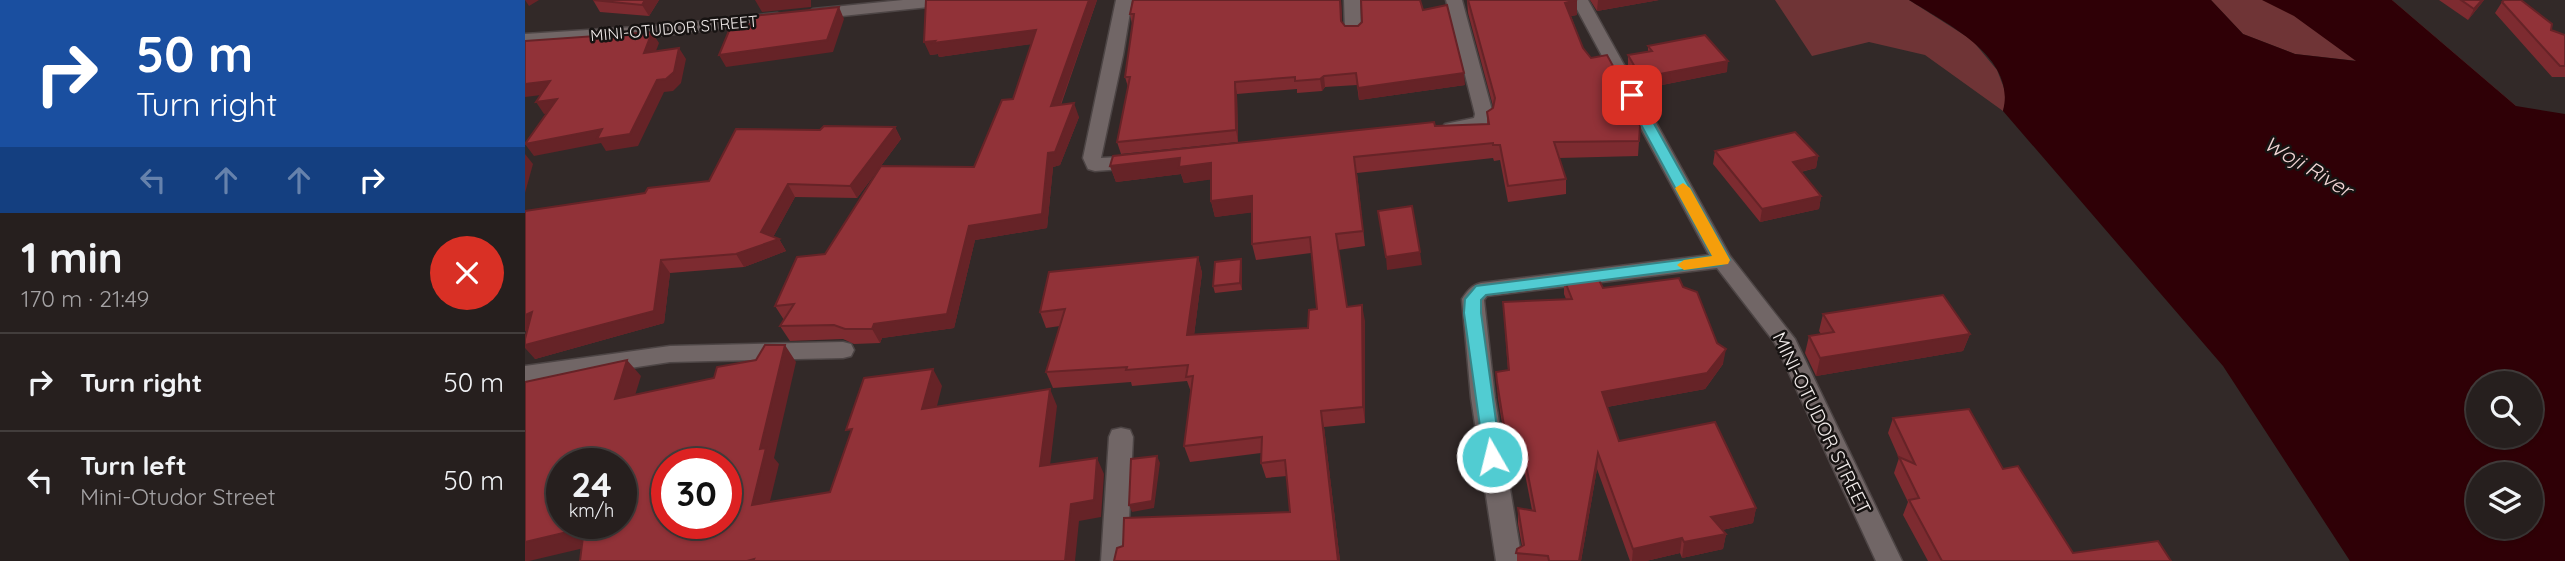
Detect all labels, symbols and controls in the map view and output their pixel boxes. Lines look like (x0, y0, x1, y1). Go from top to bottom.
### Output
street label: MINI-OTUDOR STREET (589, 11, 759, 45)
text: 50 m (136, 23, 253, 84)
icon: right (21, 28, 112, 119)
pin (1602, 65, 1662, 125)
icon: arrive (1613, 76, 1651, 114)
text: Turn right (136, 84, 277, 124)
water label: Woji River (2260, 130, 2360, 204)
icon: left (134, 161, 172, 199)
icon: ahead (207, 161, 245, 199)
icon: ahead (280, 161, 318, 199)
icon: right (353, 161, 391, 199)
text: 1 min (21, 231, 123, 284)
button: close (430, 236, 504, 310)
text: 170 m · 21:49 (21, 284, 149, 313)
street label: MINI-OTUDOR STREET (1767, 328, 1877, 518)
icon: right (21, 363, 59, 401)
text: Turn right (80, 366, 202, 399)
text: 50 m (444, 366, 504, 399)
map controls (2466, 371, 2543, 539)
button: search (2466, 371, 2543, 448)
position arrow (1455, 420, 1529, 494)
speed limit sign: 30 (651, 448, 742, 539)
text: Turn left (80, 449, 187, 482)
icon: left (21, 461, 59, 499)
text: 24 (571, 462, 612, 506)
button: layers (2466, 462, 2543, 539)
text: 50 m (444, 464, 504, 497)
text: Mini-Otudor Street (80, 482, 275, 511)
text: km/h (569, 499, 614, 522)

